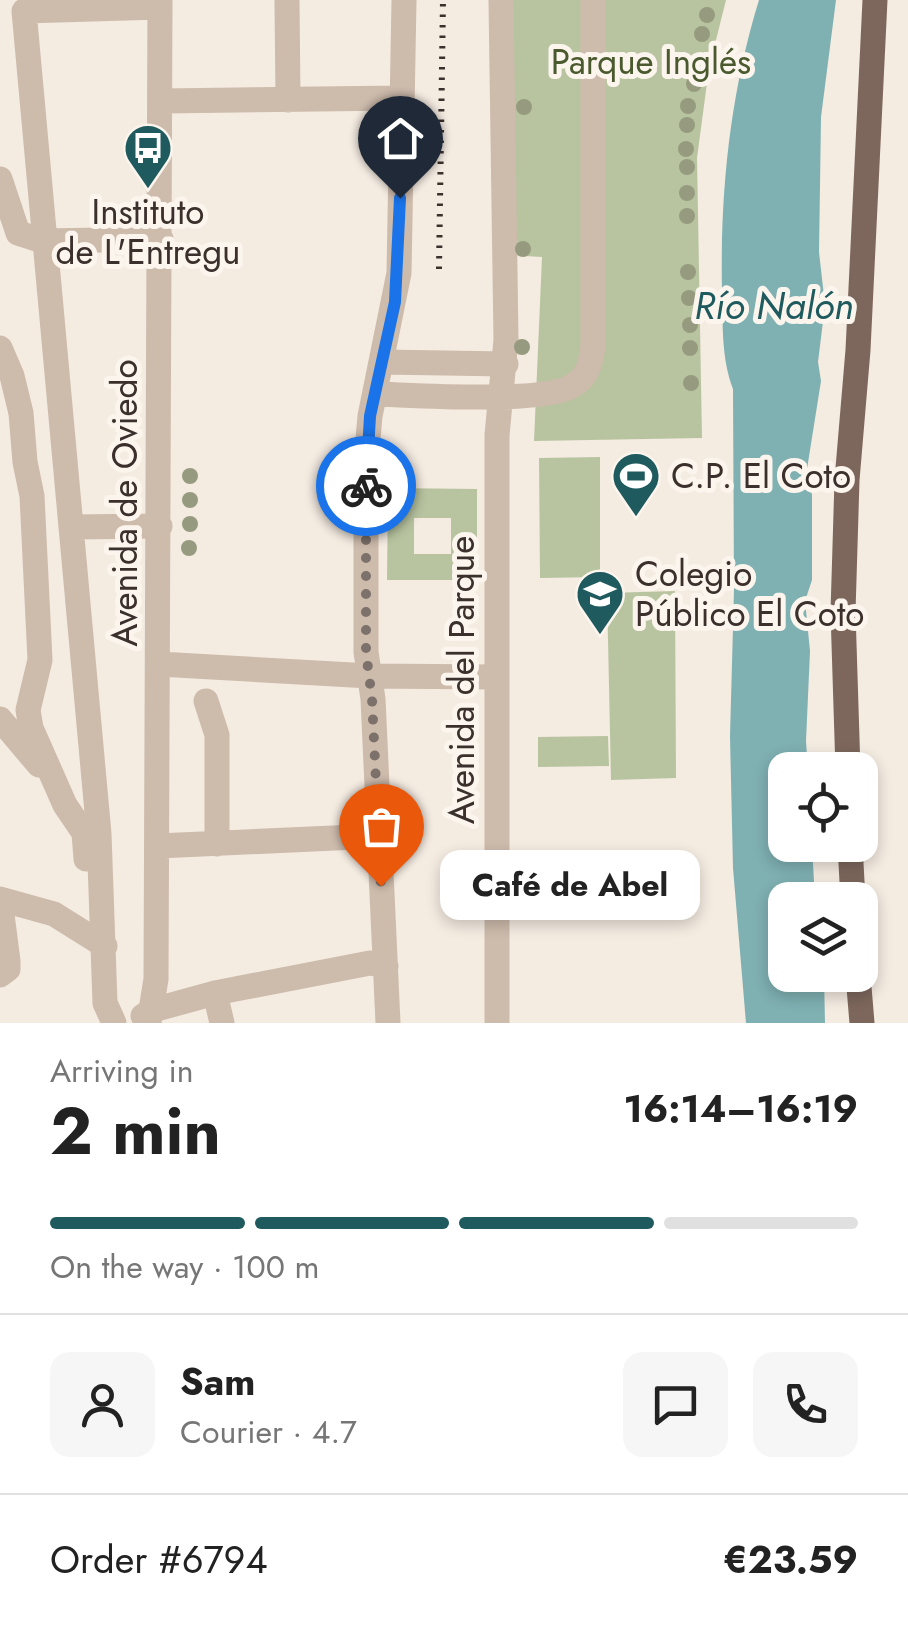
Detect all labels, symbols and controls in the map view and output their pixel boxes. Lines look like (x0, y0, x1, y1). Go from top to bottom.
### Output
park label: Parque Inglés (551, 37, 751, 87)
pin (358, 96, 443, 199)
icon: home (373, 111, 428, 166)
bus stop icon: Instituto de L'Entregu (122, 122, 174, 190)
place label: Instituto de L'Entregu (56, 187, 240, 277)
water label: Río Nalón (694, 278, 854, 333)
street label: Avenida de Oviedo (100, 359, 150, 647)
courier (316, 436, 416, 536)
sports icon: C.P. El Coto (610, 450, 662, 518)
place label: C.P. El Coto (671, 451, 851, 501)
icon: bike (339, 459, 394, 514)
street label: Avenida del Parque (437, 536, 487, 824)
place label: Colegio Público El Coto (635, 549, 864, 639)
school or university icon: Colegio Público El Coto (574, 568, 626, 636)
map controls (768, 752, 878, 992)
button: locate (768, 752, 878, 862)
pin (339, 784, 424, 887)
icon: bag (354, 799, 409, 854)
callout: Café de Abel (441, 851, 701, 921)
text: Café de Abel (472, 862, 668, 908)
button: layers (768, 882, 878, 992)
text: Arriving in (50, 1048, 194, 1094)
text: 16:14–16:19 (624, 1081, 858, 1136)
text: 2 min (50, 1084, 221, 1178)
text: On the way · 100 m (50, 1244, 319, 1290)
button: person (50, 1352, 155, 1457)
button: chat (623, 1352, 728, 1457)
button: phone (753, 1352, 858, 1457)
text: Sam (180, 1354, 255, 1409)
text: Courier · 4.7 (180, 1409, 357, 1455)
text: Order #6794 (50, 1532, 268, 1587)
text: €23.59 (723, 1532, 858, 1587)

